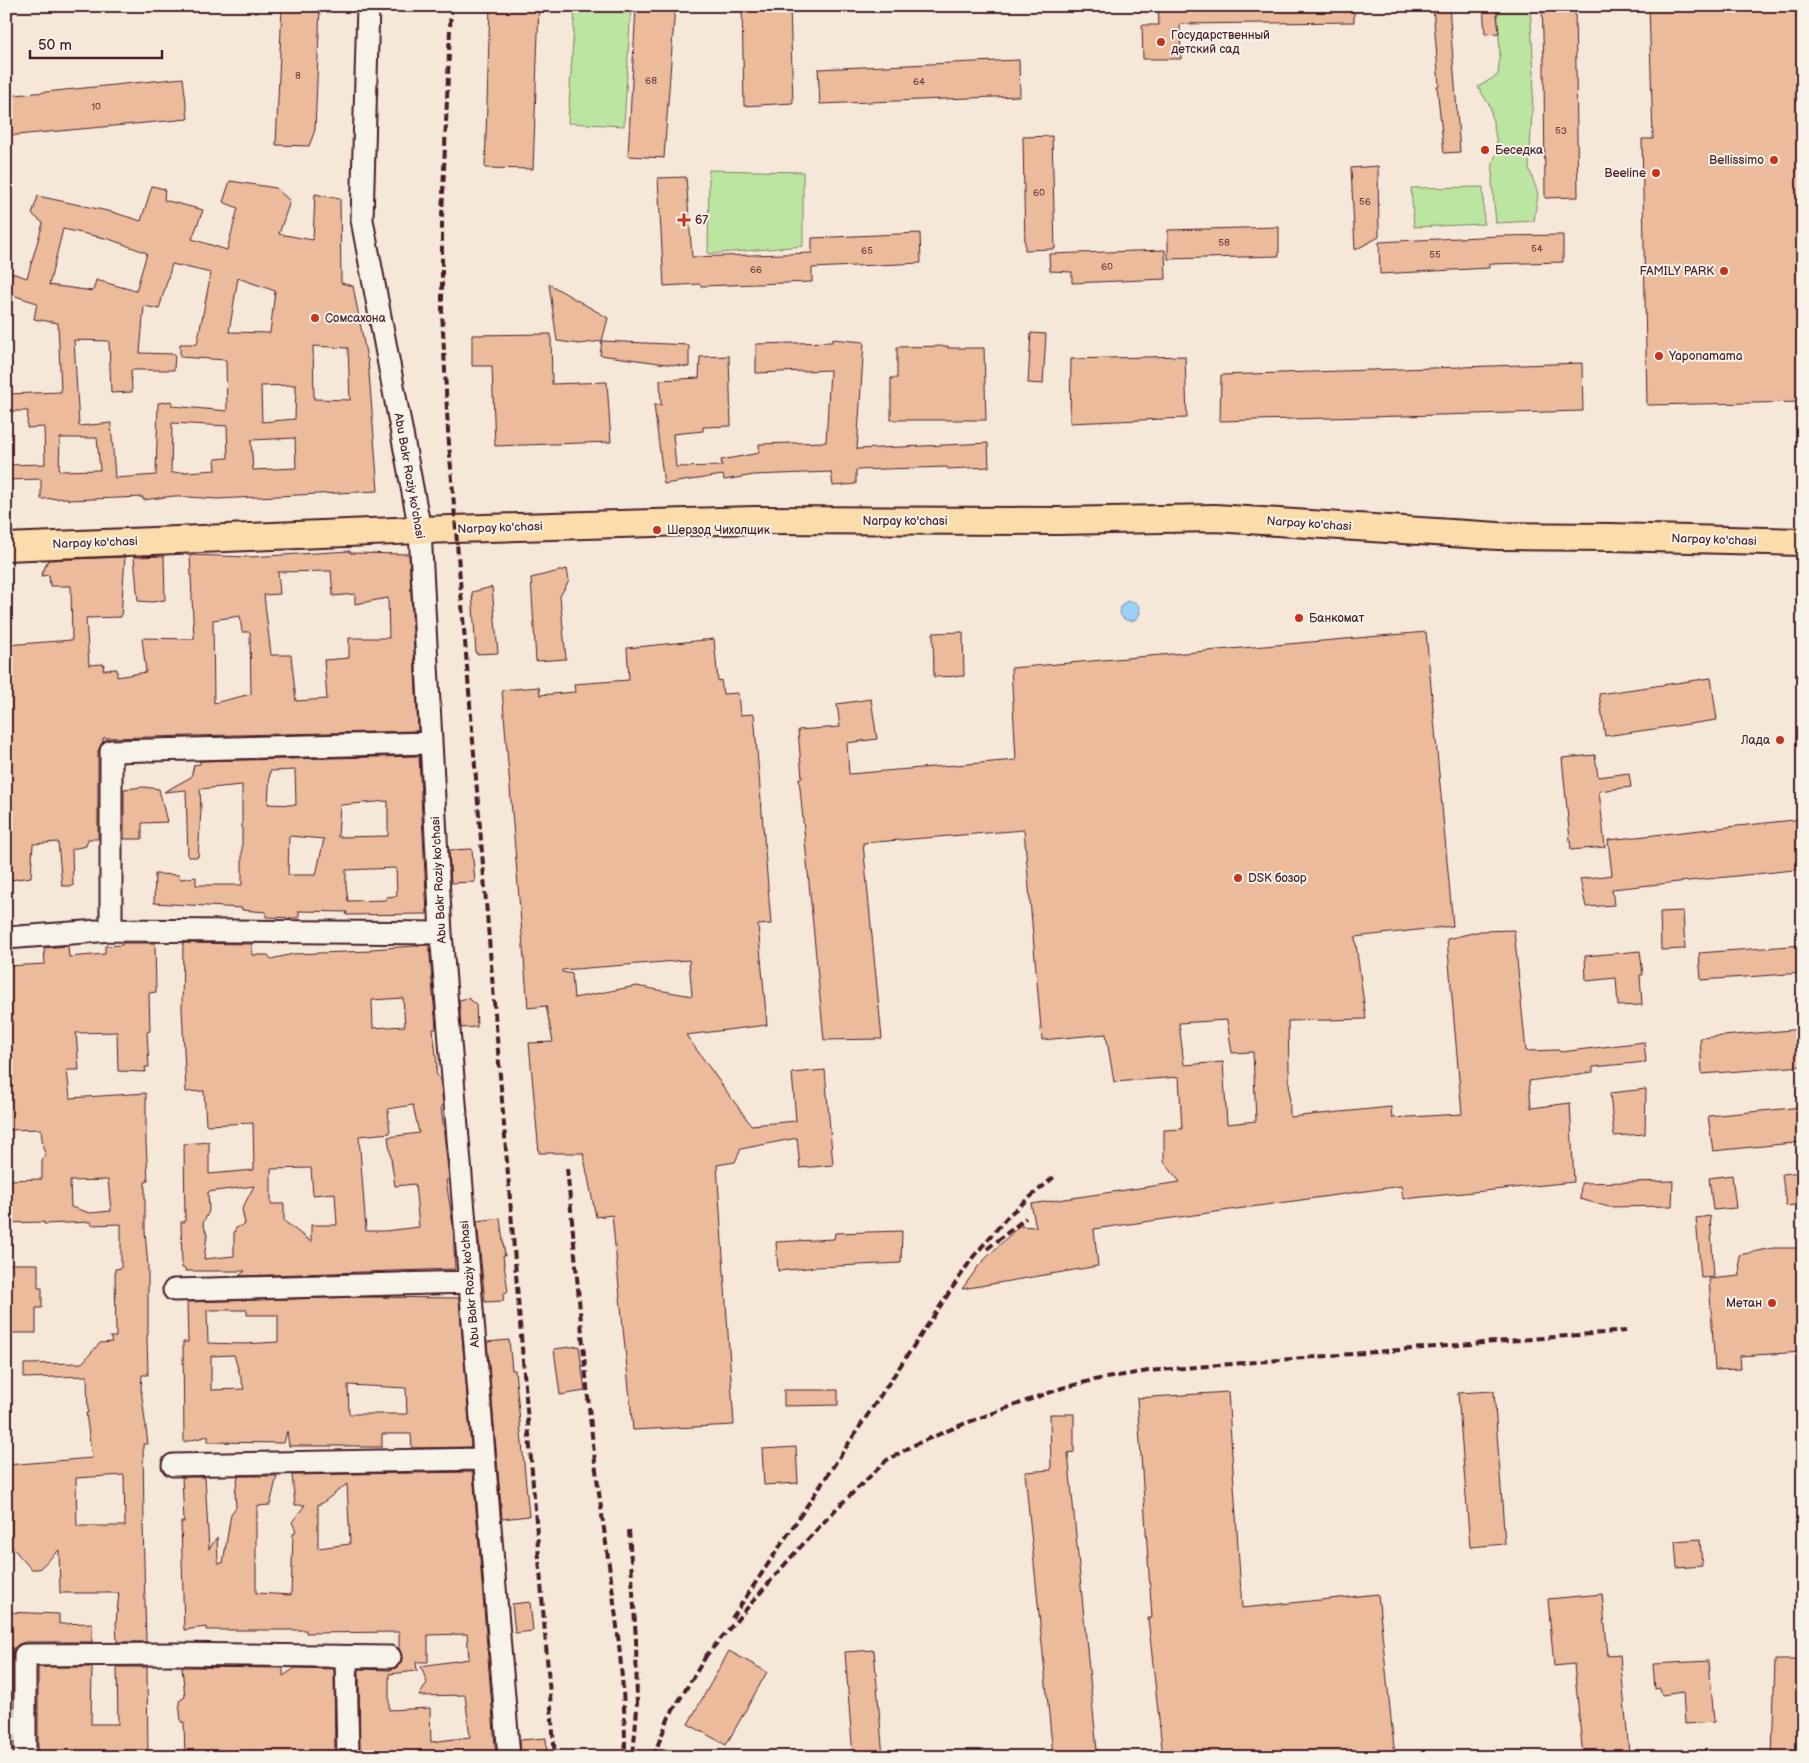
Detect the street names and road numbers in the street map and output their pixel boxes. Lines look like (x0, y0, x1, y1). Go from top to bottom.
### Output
street label: Abu Bakr Roziy ko'chasi (391, 412, 427, 540)
street label: Narpay ko'chasi (862, 514, 948, 529)
street label: Narpay ko'chasi (1266, 514, 1352, 534)
street label: Narpay ko'chasi (457, 519, 543, 537)
street label: Narpay ko'chasi (1671, 531, 1757, 549)
street label: Narpay ko'chasi (52, 534, 138, 552)
street label: Abu Bakr Roziy ko'chasi (428, 816, 450, 944)
street label: Abu Bakr Roziy ko'chasi (457, 1220, 483, 1348)

